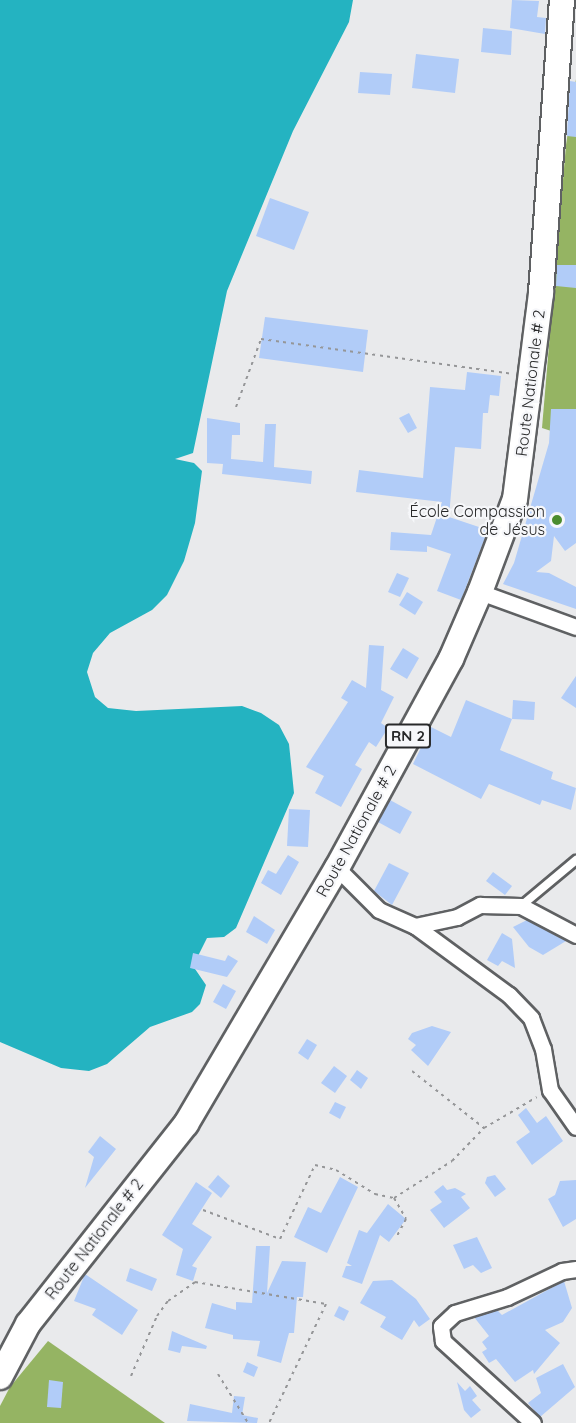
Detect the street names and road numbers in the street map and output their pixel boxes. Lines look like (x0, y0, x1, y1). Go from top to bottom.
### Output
street label: Route Nationale # 2 (511, 309, 549, 457)
road number: RN 2 (384, 724, 432, 748)
street label: Route Nationale # 2 (312, 762, 400, 900)
street label: Route Nationale # 2 (41, 1175, 147, 1303)

